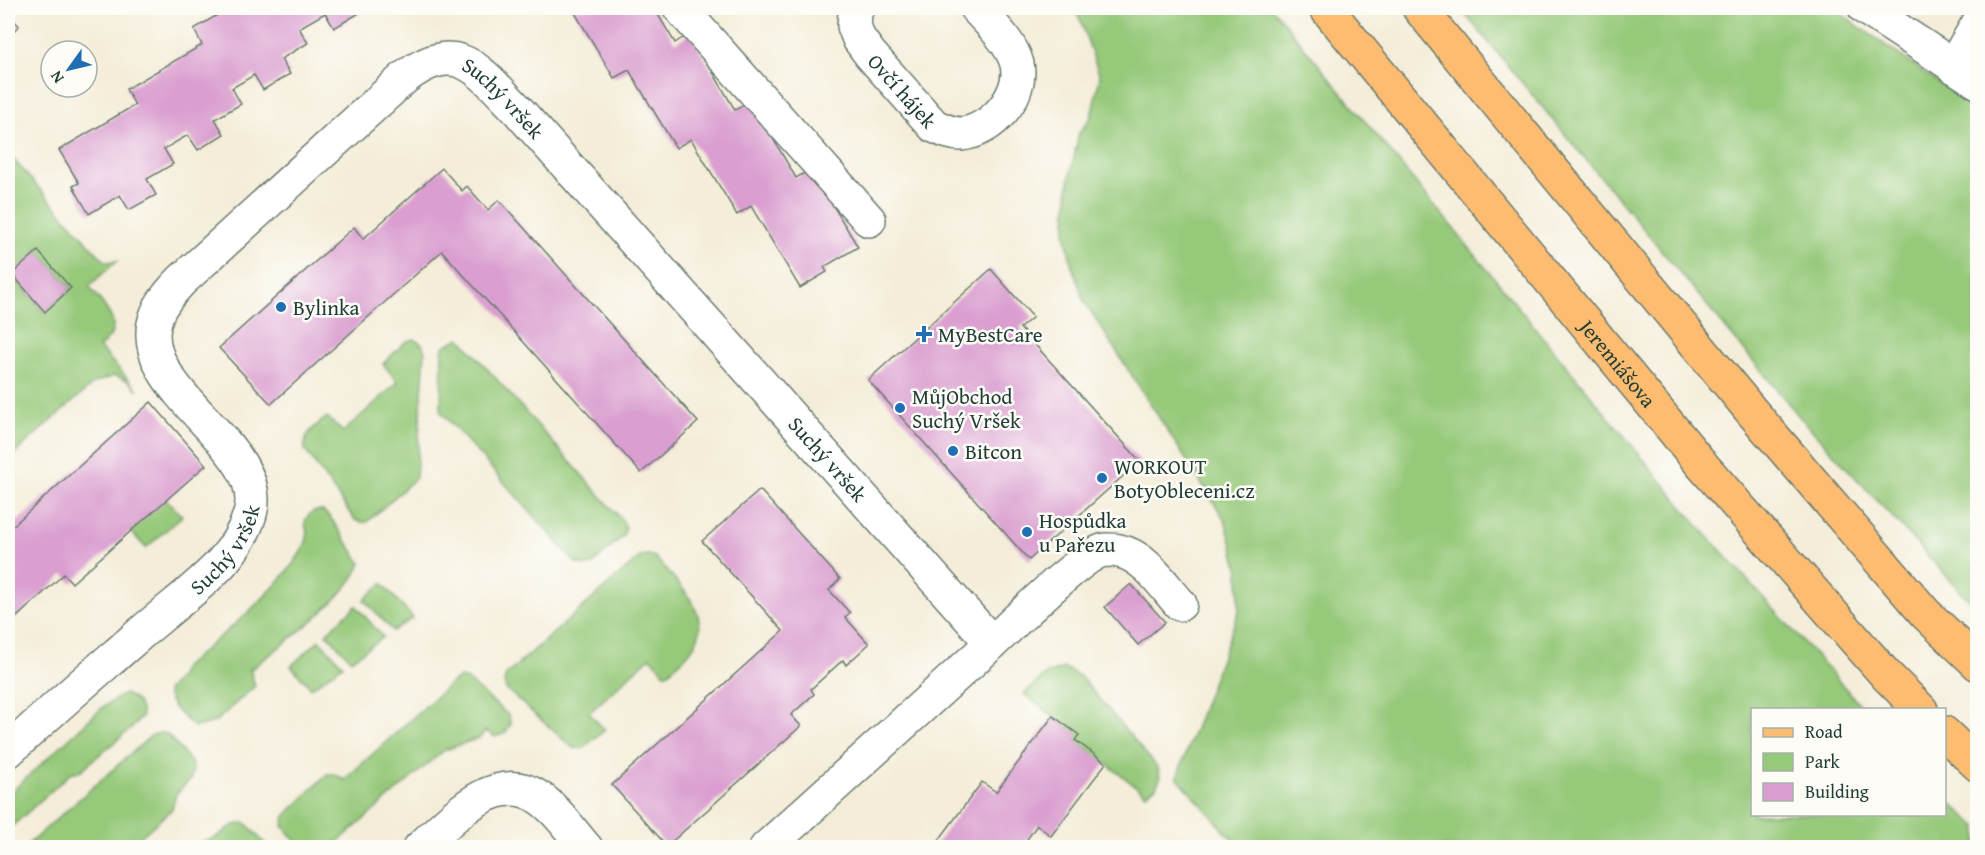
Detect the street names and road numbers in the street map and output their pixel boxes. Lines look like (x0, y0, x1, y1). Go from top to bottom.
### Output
street label: Ovčí hájek (861, 46, 945, 135)
street label: Suchý vršek (457, 49, 552, 146)
street label: Jeremiášova (1571, 310, 1664, 414)
street label: Suchý vršek (781, 409, 875, 509)
street label: Suchý vršek (183, 501, 267, 602)

